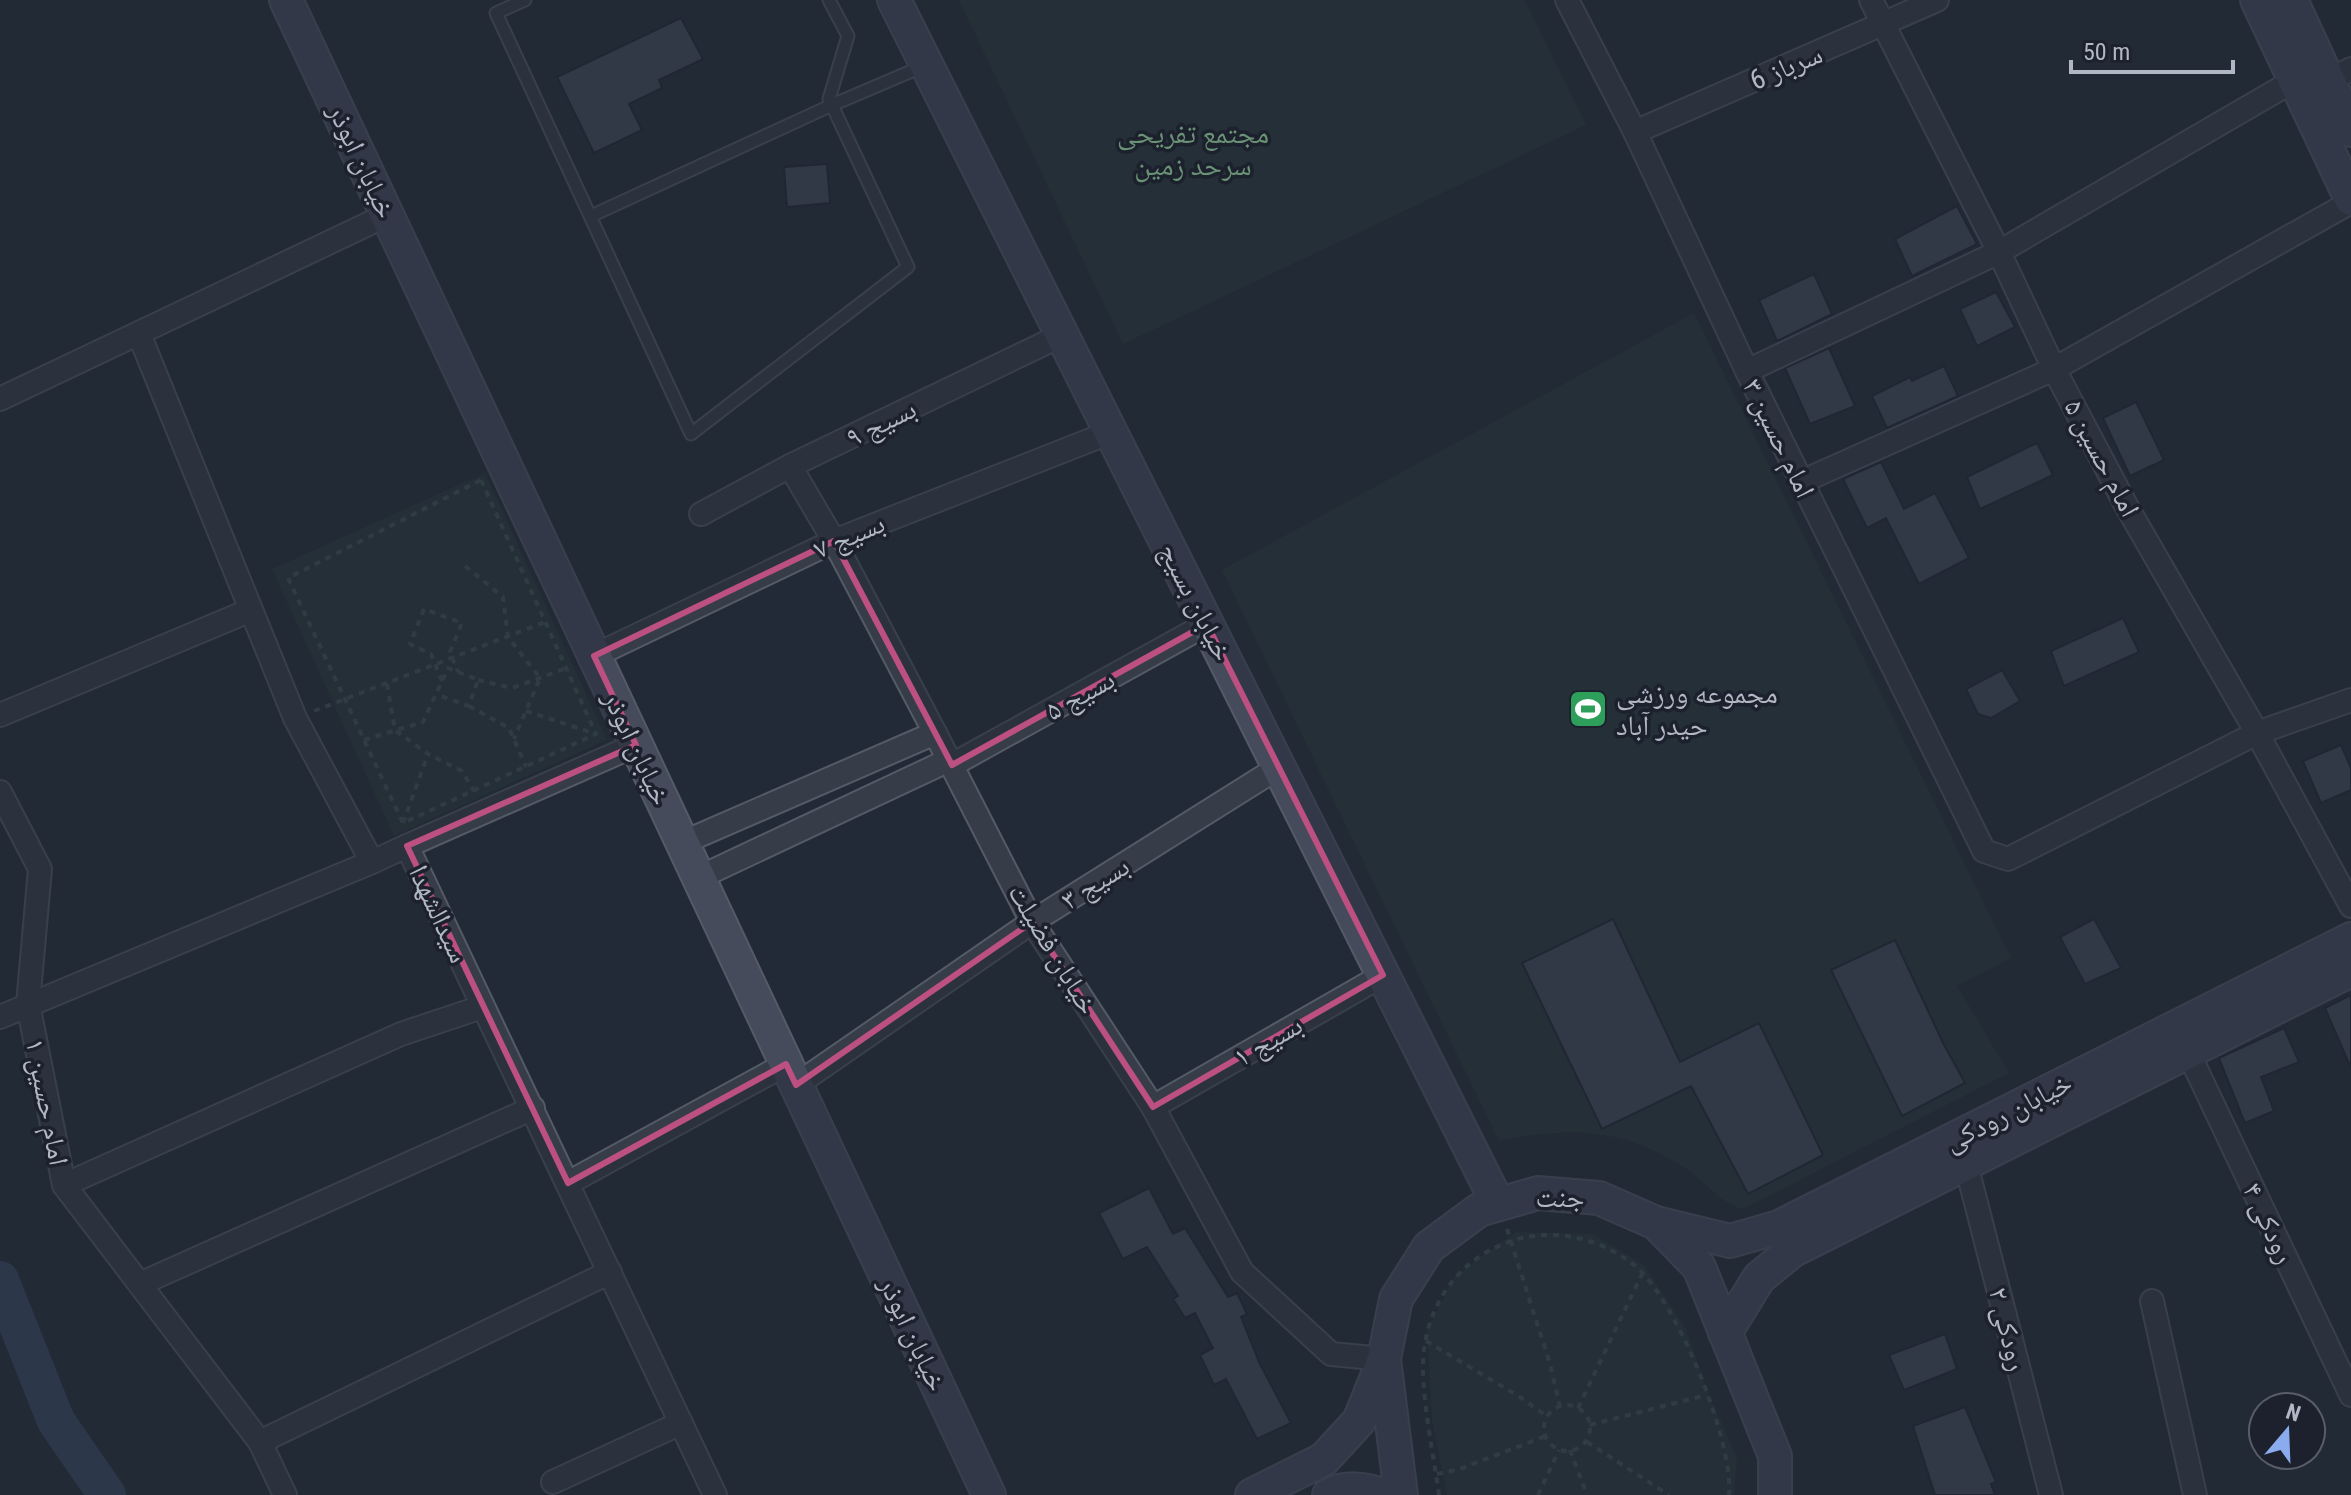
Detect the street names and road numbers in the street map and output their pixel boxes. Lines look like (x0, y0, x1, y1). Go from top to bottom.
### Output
street label: سرباز 6 (1745, 37, 1827, 97)
street label: خیابان ابوذر (321, 98, 403, 223)
street label: امام حسین ۳ (1734, 373, 1822, 504)
street label: بسیج ۹ (841, 392, 922, 455)
street label: امام حسین ۵ (2056, 394, 2147, 523)
street label: بسیج ۷ (808, 506, 890, 567)
street label: خیابان بسیج (1151, 538, 1240, 667)
street label: بسیج ۵ (1040, 663, 1121, 728)
street label: خیابان ابوذر (596, 685, 678, 810)
street label: بسیج ۳ (1055, 849, 1136, 917)
street label: سیدالشهدا (402, 860, 476, 968)
street label: خیابان فضیلت (1001, 878, 1105, 1020)
street label: بسیج ۱ (1228, 1008, 1309, 1075)
street label: امام حسین ۱ (17, 1036, 75, 1169)
street label: خیابان رودکی (1939, 1066, 2078, 1159)
street label: رودکی ۴ (2235, 1177, 2302, 1269)
street label: جنت (1536, 1181, 1584, 1214)
street label: خیابان ابوذر (872, 1271, 954, 1396)
street label: رودکی ۲ (1981, 1284, 2034, 1375)

